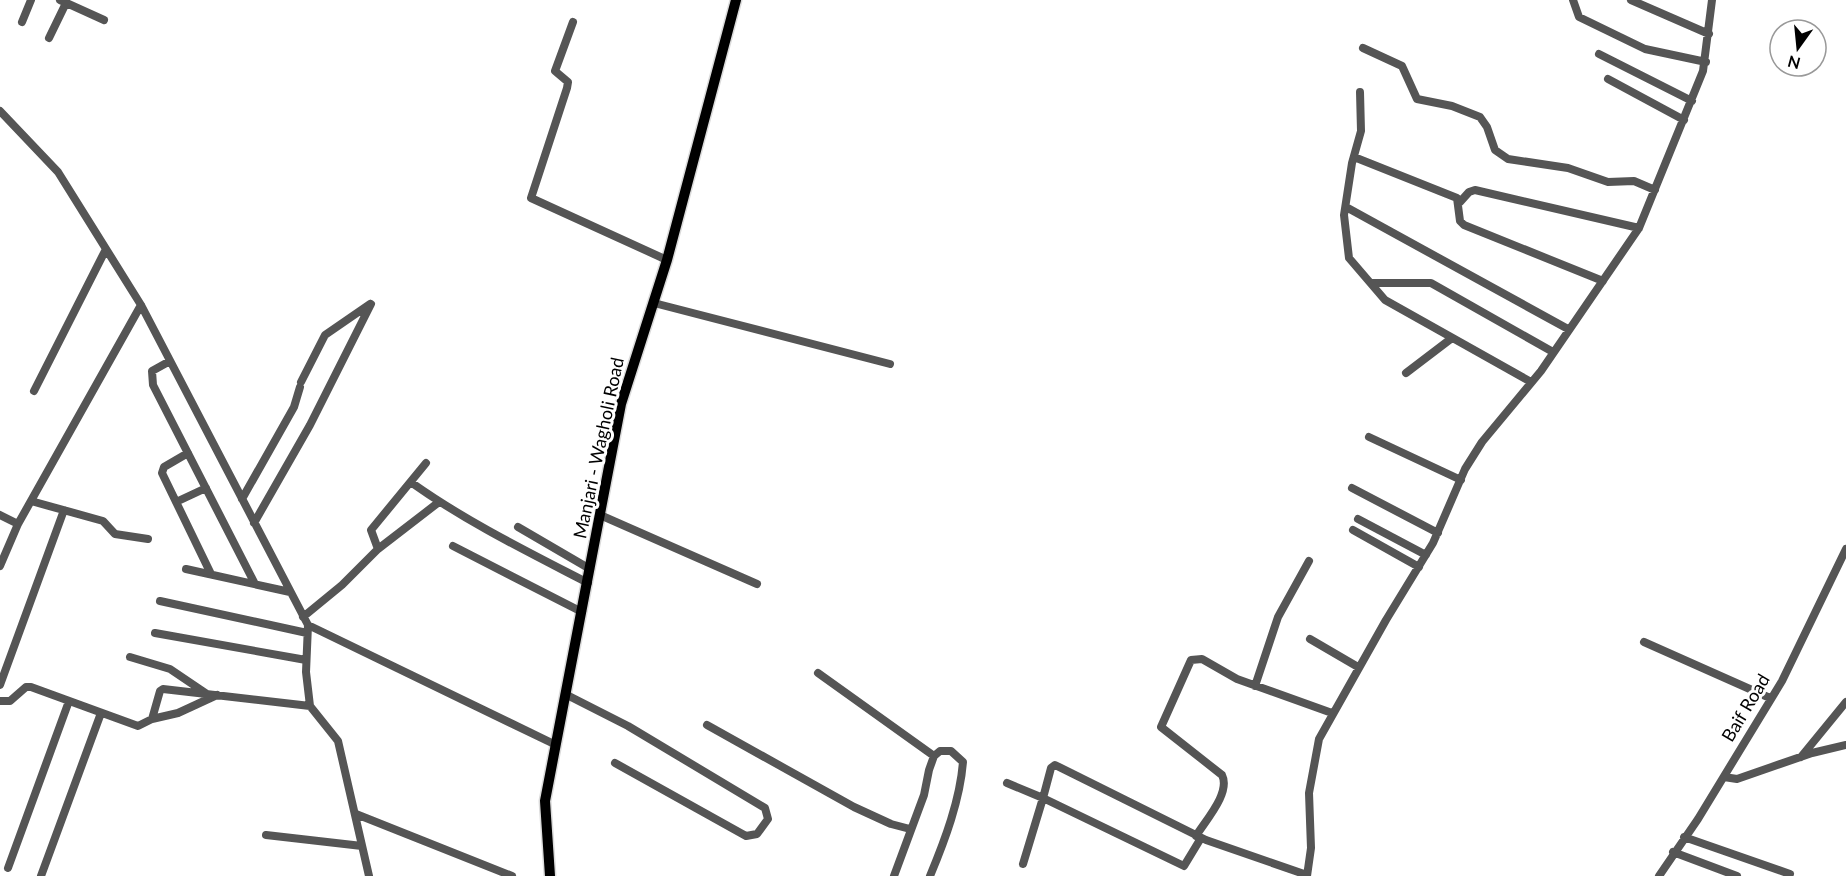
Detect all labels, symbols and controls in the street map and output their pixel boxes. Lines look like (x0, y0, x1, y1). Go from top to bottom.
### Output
north arrow (1768, 18, 1828, 78)
text: N (1786, 52, 1802, 74)
street label: Manjari - Wagholi Road (568, 355, 628, 540)
street label: Baif Road (1716, 670, 1774, 745)

